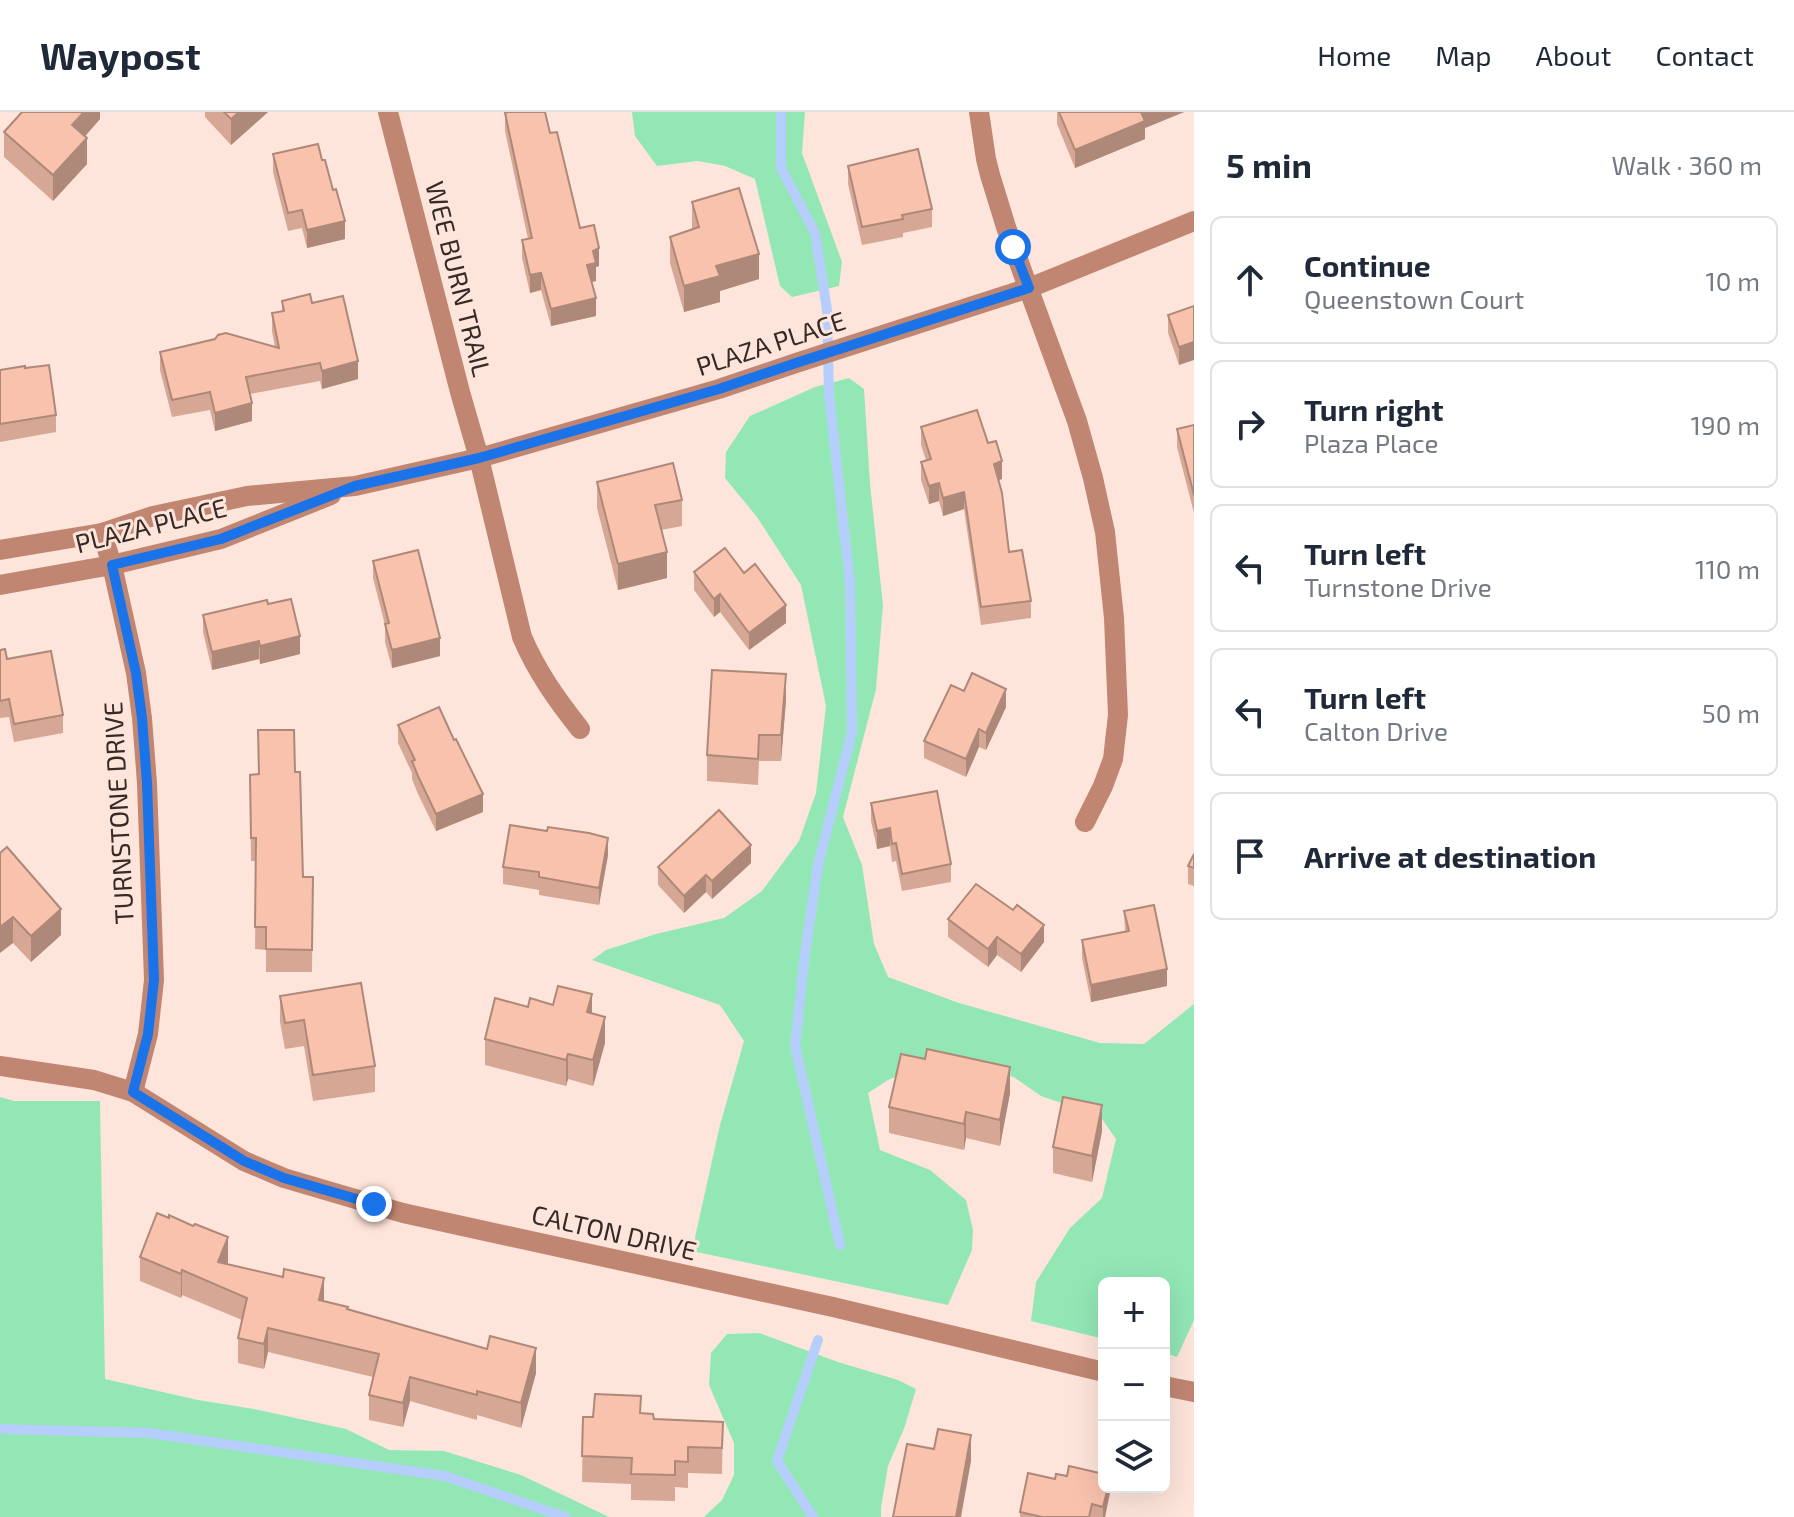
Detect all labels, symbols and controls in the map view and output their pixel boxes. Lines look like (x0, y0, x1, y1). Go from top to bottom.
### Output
text: Waypost (40, 32, 201, 78)
text: Home (1317, 38, 1391, 72)
text: Map (1435, 38, 1492, 72)
text: About (1536, 38, 1611, 72)
text: Contact (1655, 38, 1754, 72)
text: 5 min (1226, 144, 1312, 185)
text: Walk · 360 m (1611, 149, 1762, 180)
street label: WEE BURN TRAIL (420, 178, 499, 379)
route start (995, 229, 1031, 265)
text: Continue (1304, 247, 1431, 283)
icon: ahead (1228, 258, 1272, 302)
text: 10 m (1705, 265, 1760, 296)
text: Queenstown Court (1304, 283, 1524, 314)
street label: PLAZA PLACE (692, 304, 849, 381)
text: Turn right (1304, 391, 1444, 427)
icon: right (1228, 402, 1272, 446)
text: 190 m (1691, 409, 1760, 440)
text: Plaza Place (1304, 427, 1438, 458)
street label: PLAZA PLACE (72, 491, 230, 558)
text: Turn left (1304, 535, 1426, 571)
icon: left (1228, 546, 1272, 590)
text: 110 m (1695, 553, 1760, 584)
text: Turnstone Drive (1304, 571, 1492, 602)
text: Turn left (1304, 679, 1426, 715)
icon: left (1228, 690, 1272, 734)
text: 50 m (1702, 697, 1760, 728)
street label: TURNSTONE DRIVE (96, 701, 139, 925)
text: Calton Drive (1304, 715, 1448, 746)
icon: arrive (1228, 834, 1272, 878)
text: Arrive at destination (1304, 838, 1596, 874)
route end (356, 1186, 392, 1222)
street label: CALTON DRIVE (529, 1197, 700, 1266)
map controls (1098, 1277, 1170, 1493)
button: + (1098, 1277, 1170, 1349)
button: − (1098, 1349, 1170, 1421)
button: layers (1098, 1421, 1170, 1493)

